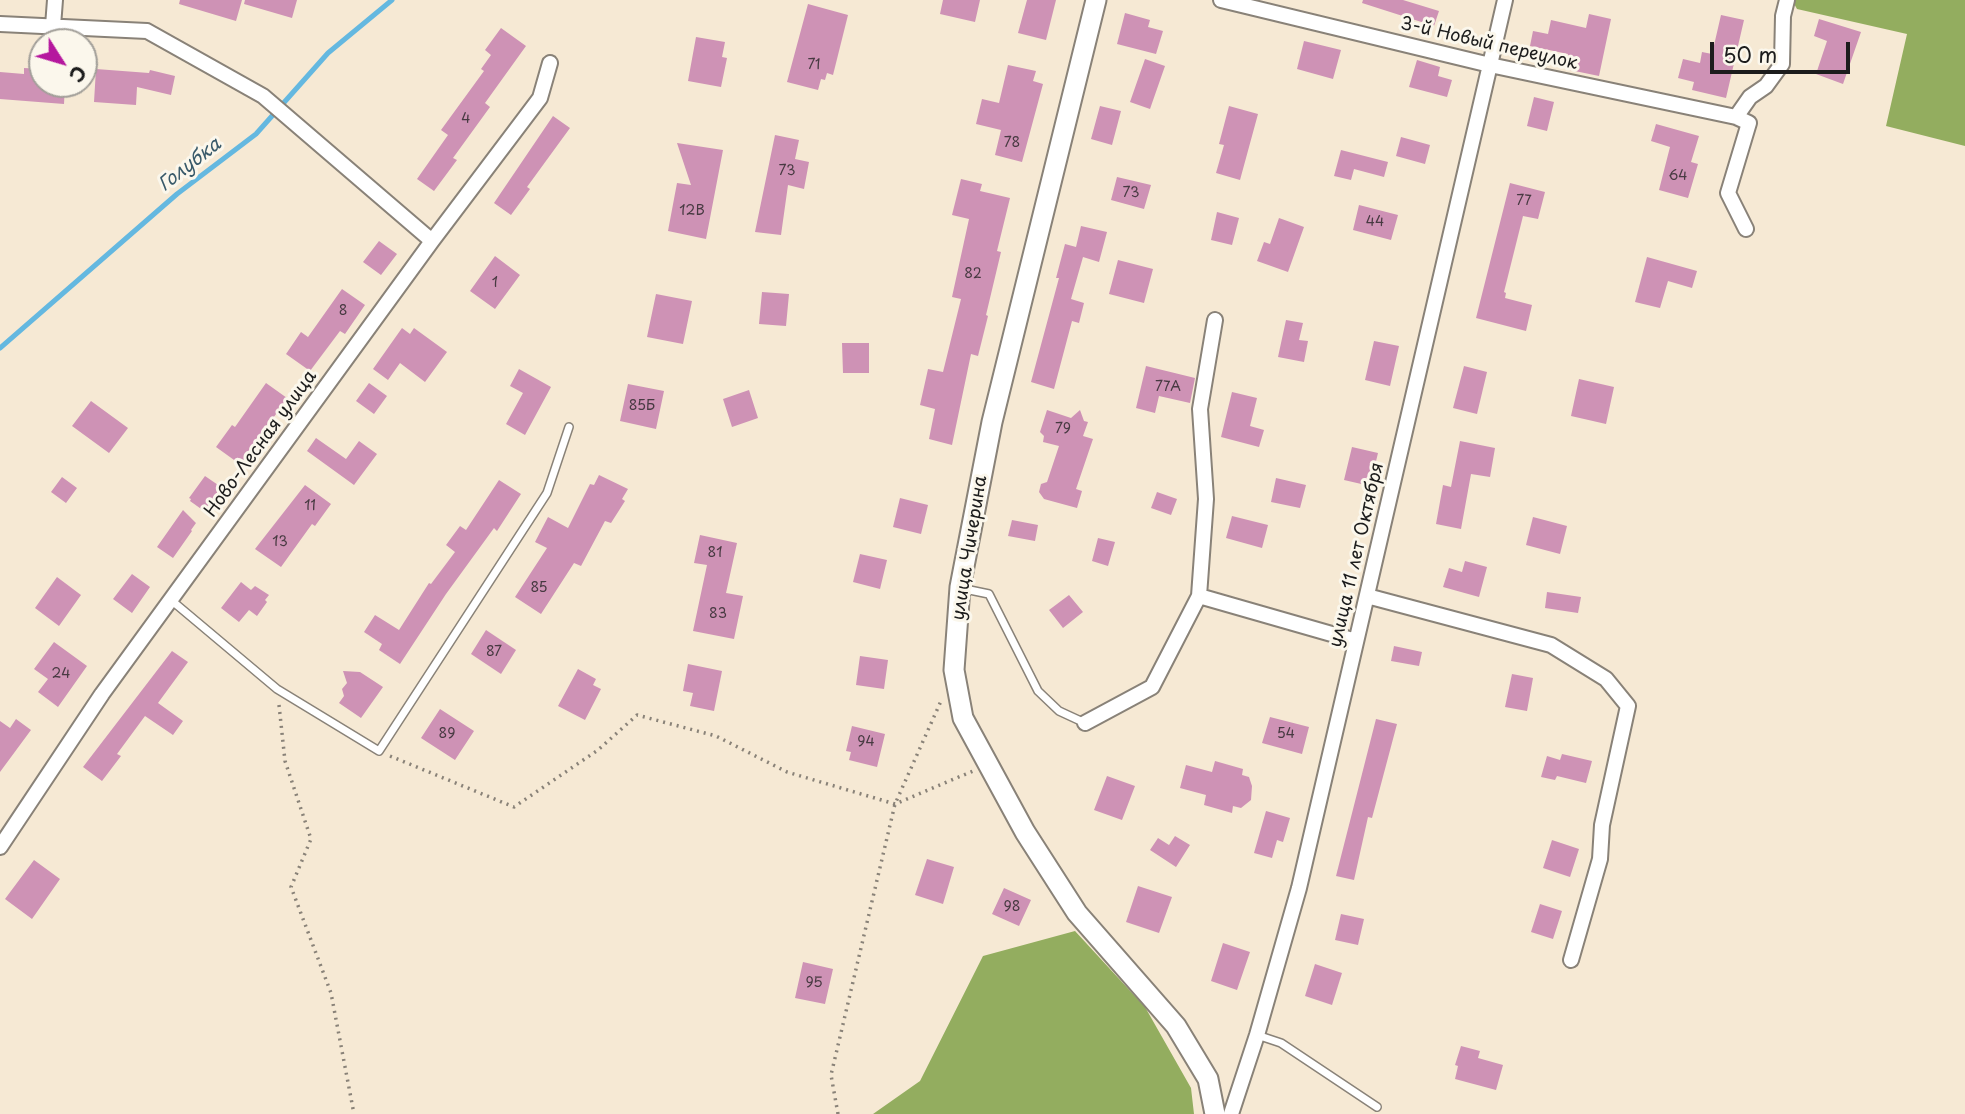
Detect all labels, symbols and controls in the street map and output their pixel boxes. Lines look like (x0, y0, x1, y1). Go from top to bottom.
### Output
street label: 3-й Новый переулок (1398, 13, 1580, 75)
north arrow (28, 28, 98, 98)
scale bar (1713, 28, 1853, 72)
text: 50 m (1723, 38, 1777, 70)
house number: 71 (807, 57, 821, 73)
text: С (63, 60, 94, 89)
house number: 4 (461, 111, 471, 127)
water label: Голубка (154, 133, 226, 197)
house number: 78 (1004, 135, 1020, 151)
house number: 73 (779, 163, 795, 179)
house number: 64 (1668, 168, 1688, 184)
house number: 73 (1123, 185, 1139, 201)
house number: 77 (1516, 193, 1532, 209)
house number: 12В (679, 203, 705, 219)
house number: 44 (1366, 214, 1384, 230)
house number: 82 (964, 266, 982, 282)
house number: 1 (492, 275, 498, 291)
house number: 8 (339, 303, 347, 319)
street label: Ново-Лесная улица (200, 366, 322, 522)
house number: 77А (1155, 379, 1181, 395)
house number: 85Б (629, 398, 655, 414)
house number: 79 (1055, 421, 1071, 437)
street label: улица 11 лет Октября (1325, 460, 1389, 650)
street label: улица Чичерина (948, 474, 992, 622)
house number: 11 (304, 498, 316, 514)
house number: 13 (272, 534, 288, 550)
house number: 81 (708, 545, 722, 561)
house number: 85 (530, 580, 548, 596)
house number: 83 (709, 606, 727, 622)
house number: 87 (486, 644, 502, 660)
house number: 24 (52, 666, 70, 682)
house number: 89 (439, 726, 455, 742)
house number: 54 (1277, 726, 1295, 742)
house number: 94 (857, 734, 875, 750)
house number: 98 (1004, 899, 1020, 915)
house number: 95 (805, 975, 823, 991)

